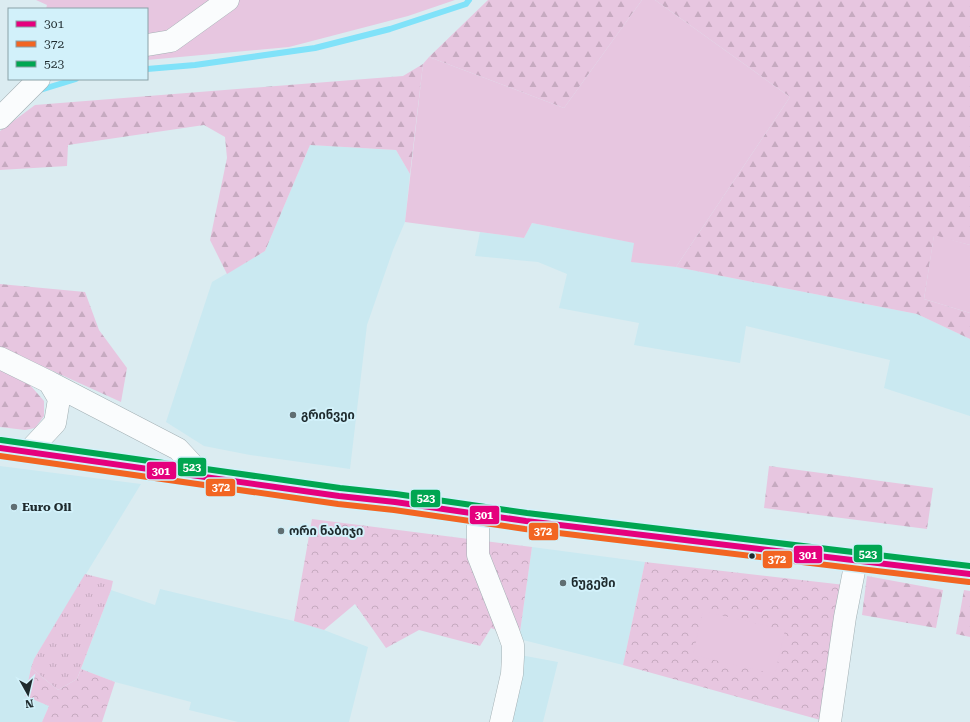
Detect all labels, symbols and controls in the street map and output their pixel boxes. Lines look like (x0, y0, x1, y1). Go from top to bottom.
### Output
legend (8, 8, 148, 80)
text: 301 (44, 17, 64, 31)
text: 372 (44, 37, 64, 51)
text: 523 (44, 57, 64, 71)
place label: გრინვეი (301, 408, 355, 422)
marker: გრინვეი (288, 410, 298, 420)
line badge: 523 (177, 457, 207, 477)
line badge: 301 (146, 461, 177, 480)
text: 523 (183, 461, 201, 474)
text: 301 (152, 465, 170, 478)
line badge: 372 (205, 478, 236, 497)
text: 372 (212, 481, 230, 494)
line badge: 523 (410, 489, 441, 508)
text: 523 (417, 492, 435, 505)
place label: Euro Oil (22, 500, 72, 514)
marker: Euro Oil (9, 502, 19, 512)
line badge: 301 (469, 505, 500, 525)
text: 301 (475, 509, 493, 522)
line badge: 372 (528, 522, 559, 541)
place label: ორი ნაბიჯი (289, 524, 363, 538)
text: 372 (534, 525, 552, 538)
marker: ორი ნაბიჯი (276, 526, 286, 536)
line badge: 523 (853, 544, 883, 563)
line badge: 301 (793, 545, 823, 564)
text: 523 (859, 548, 877, 561)
text: 301 (799, 549, 817, 562)
line badge: 372 (762, 550, 793, 569)
unlabelled marker (747, 551, 757, 561)
text: 372 (768, 553, 786, 566)
place label: ნუგეში (571, 576, 616, 590)
marker: ნუგეში (558, 578, 568, 588)
north arrow (8, 674, 48, 714)
text: N (24, 696, 34, 711)

